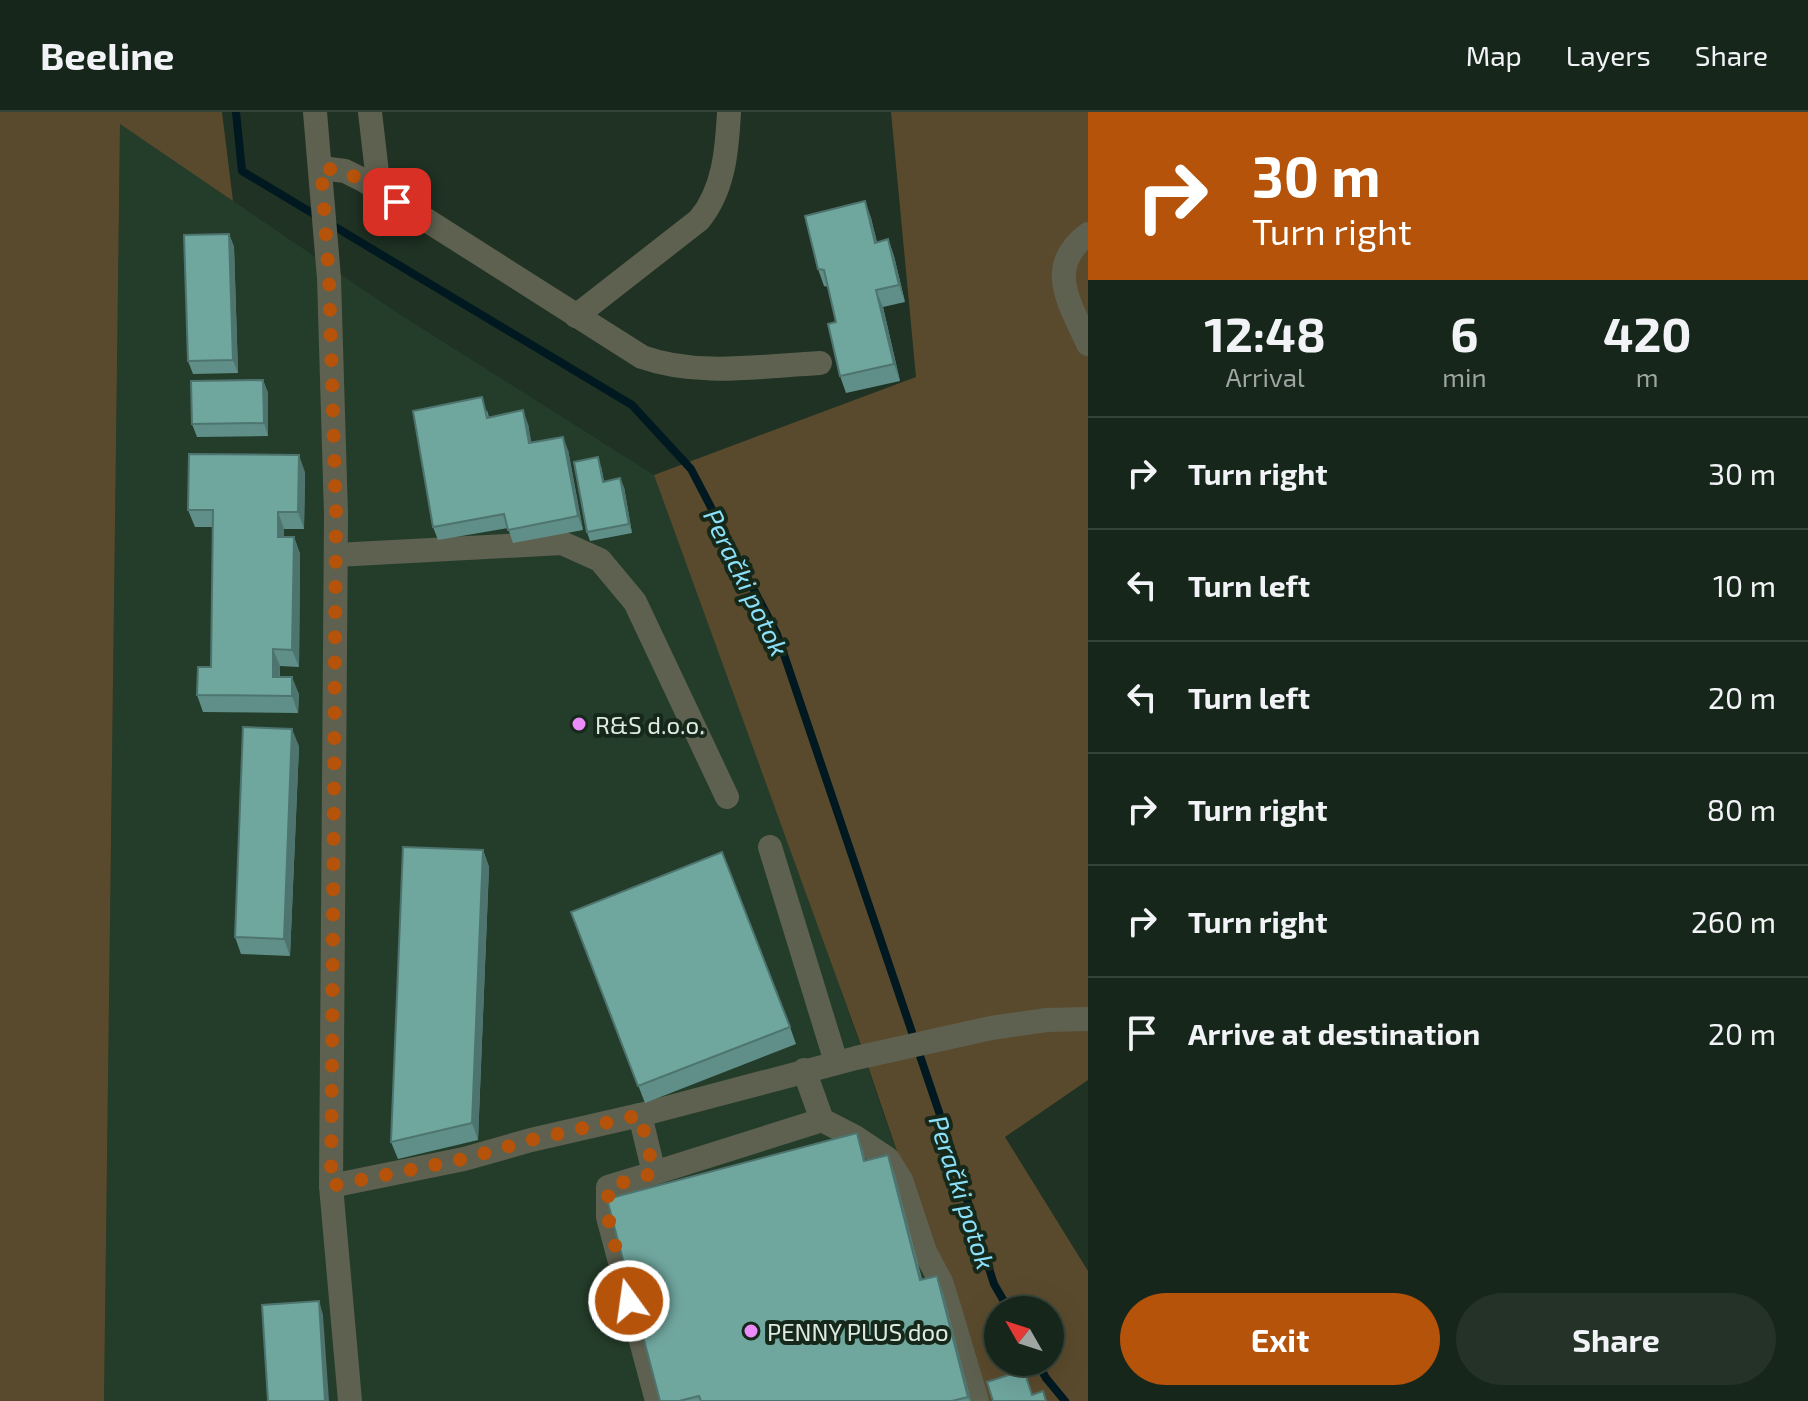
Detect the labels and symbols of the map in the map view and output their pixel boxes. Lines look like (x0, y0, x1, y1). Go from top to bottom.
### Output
pin (363, 168, 431, 236)
water label: Perački potok (698, 503, 796, 661)
place label: R&S d.o.o. (595, 710, 705, 739)
marker: R&S d.o.o. (570, 715, 588, 733)
water label: Perački potok (924, 1111, 1002, 1273)
position arrow (587, 1259, 671, 1343)
north arrow (984, 1296, 1064, 1376)
place label: PENNY PLUS doo (767, 1317, 949, 1346)
marker: PENNY PLUS doo (742, 1322, 760, 1340)

